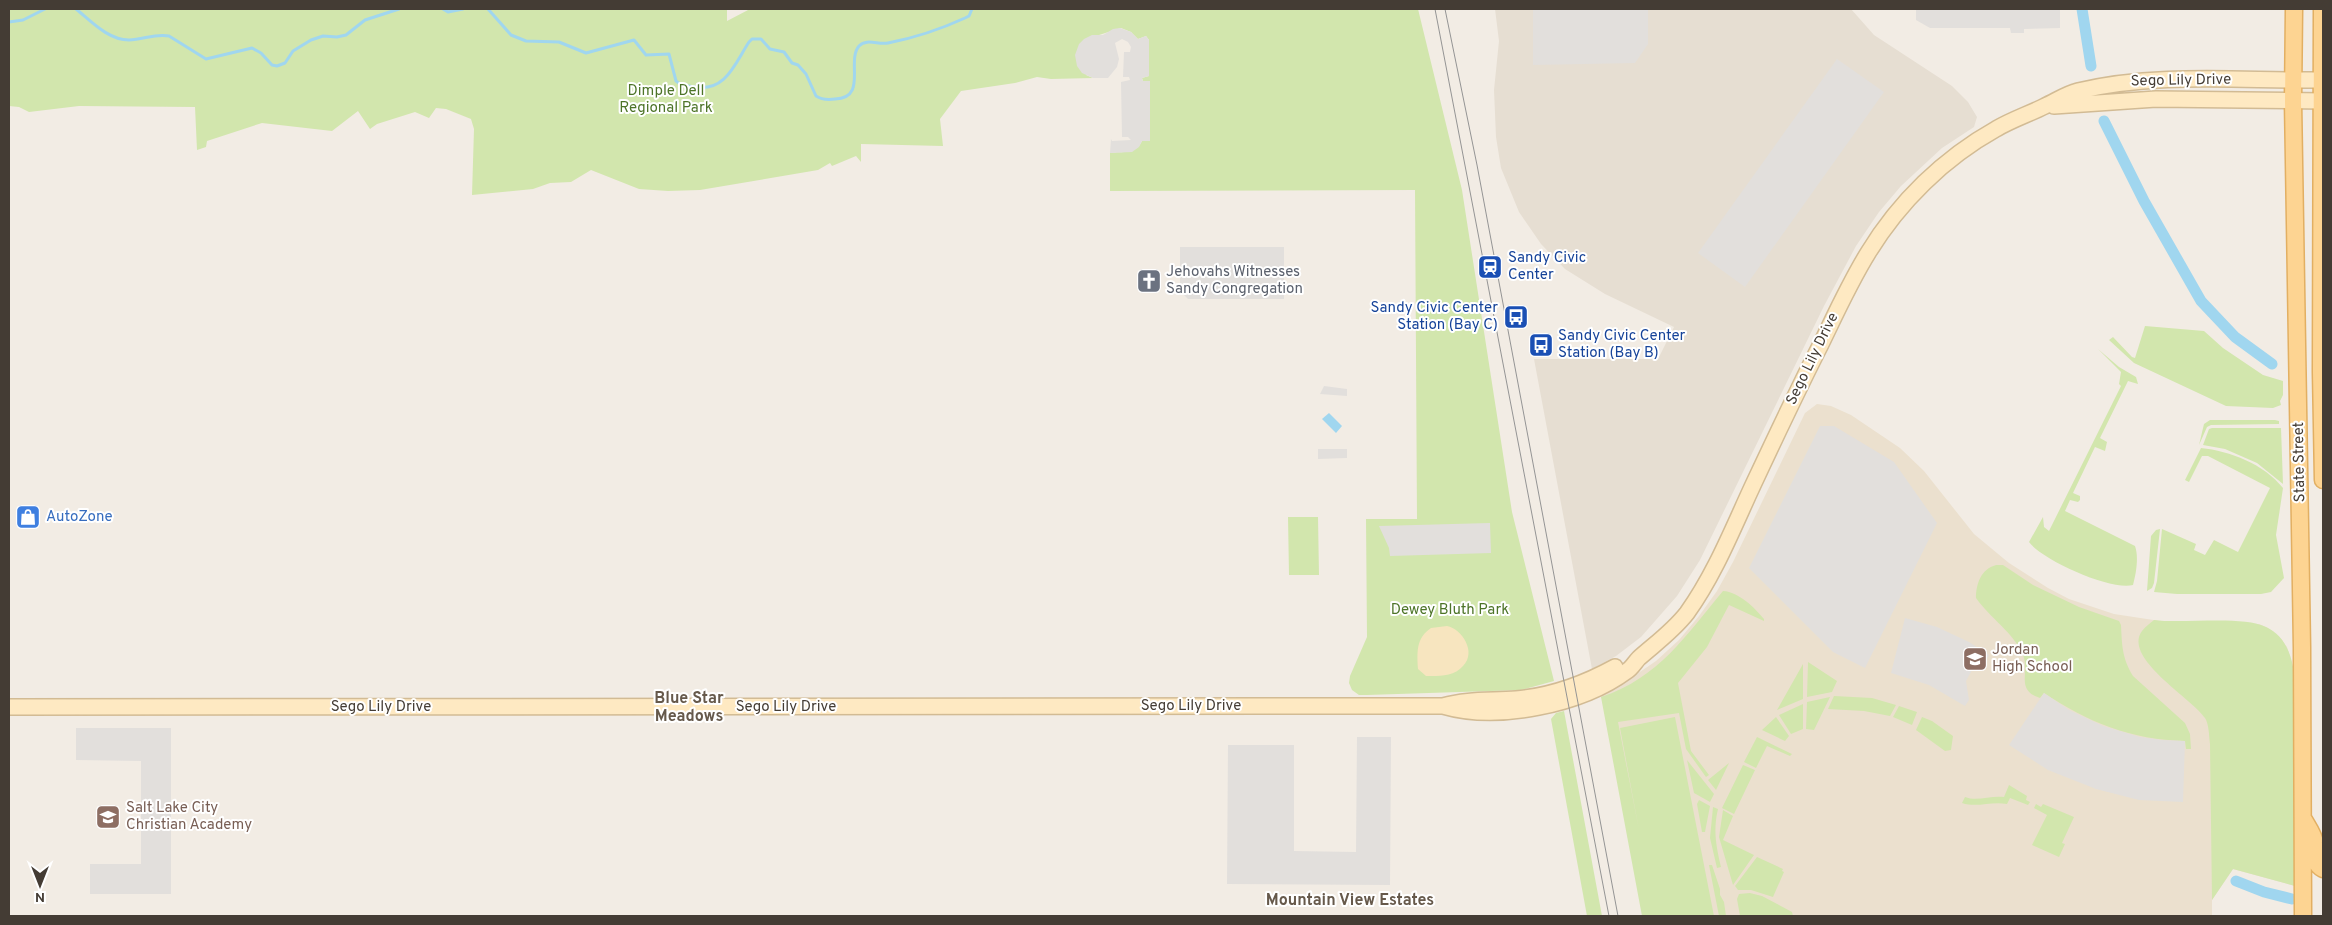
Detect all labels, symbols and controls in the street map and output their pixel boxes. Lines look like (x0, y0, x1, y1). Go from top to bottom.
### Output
street label: Sego Lily Drive (2131, 71, 2231, 91)
park label: Dimple Dell Regional Park (619, 82, 713, 118)
place label: Sandy Civic Center (1508, 249, 1586, 285)
station icon: Sandy Civic Center (1477, 254, 1503, 280)
place label: Jehovahs Witnesses Sandy Congregation (1166, 263, 1303, 299)
church icon: Jehovahs Witnesses Sandy Congregation (1136, 268, 1162, 294)
place label: Sandy Civic Center Station (Bay C) (1371, 299, 1498, 335)
bus stop icon: Sandy Civic Center Station (Bay C) (1503, 304, 1529, 330)
street label: Sego Lily Drive (1782, 310, 1844, 408)
place label: Sandy Civic Center Station (Bay B) (1558, 327, 1686, 363)
bus stop icon: Sandy Civic Center Station (Bay B) (1528, 332, 1554, 358)
street label: State Street (2290, 422, 2310, 502)
shop icon: AutoZone (15, 504, 41, 530)
place label: AutoZone (46, 508, 113, 527)
park label: Dewey Bluth Park (1391, 601, 1509, 620)
place label: Jordan High School (1992, 641, 2073, 677)
school or university icon: Jordan High School (1962, 646, 1988, 672)
district label: Blue Star Meadows (654, 689, 724, 727)
street label: Sego Lily Drive (1141, 697, 1241, 716)
street label: Sego Lily Drive (331, 698, 431, 717)
street label: Sego Lily Drive (736, 698, 836, 717)
place label: Salt Lake City Christian Academy (126, 799, 252, 835)
school or university icon: Salt Lake City Christian Academy (95, 804, 121, 830)
north arrow (15, 860, 65, 910)
text: N (35, 888, 45, 905)
district label: Mountain View Estates (1266, 891, 1434, 911)

